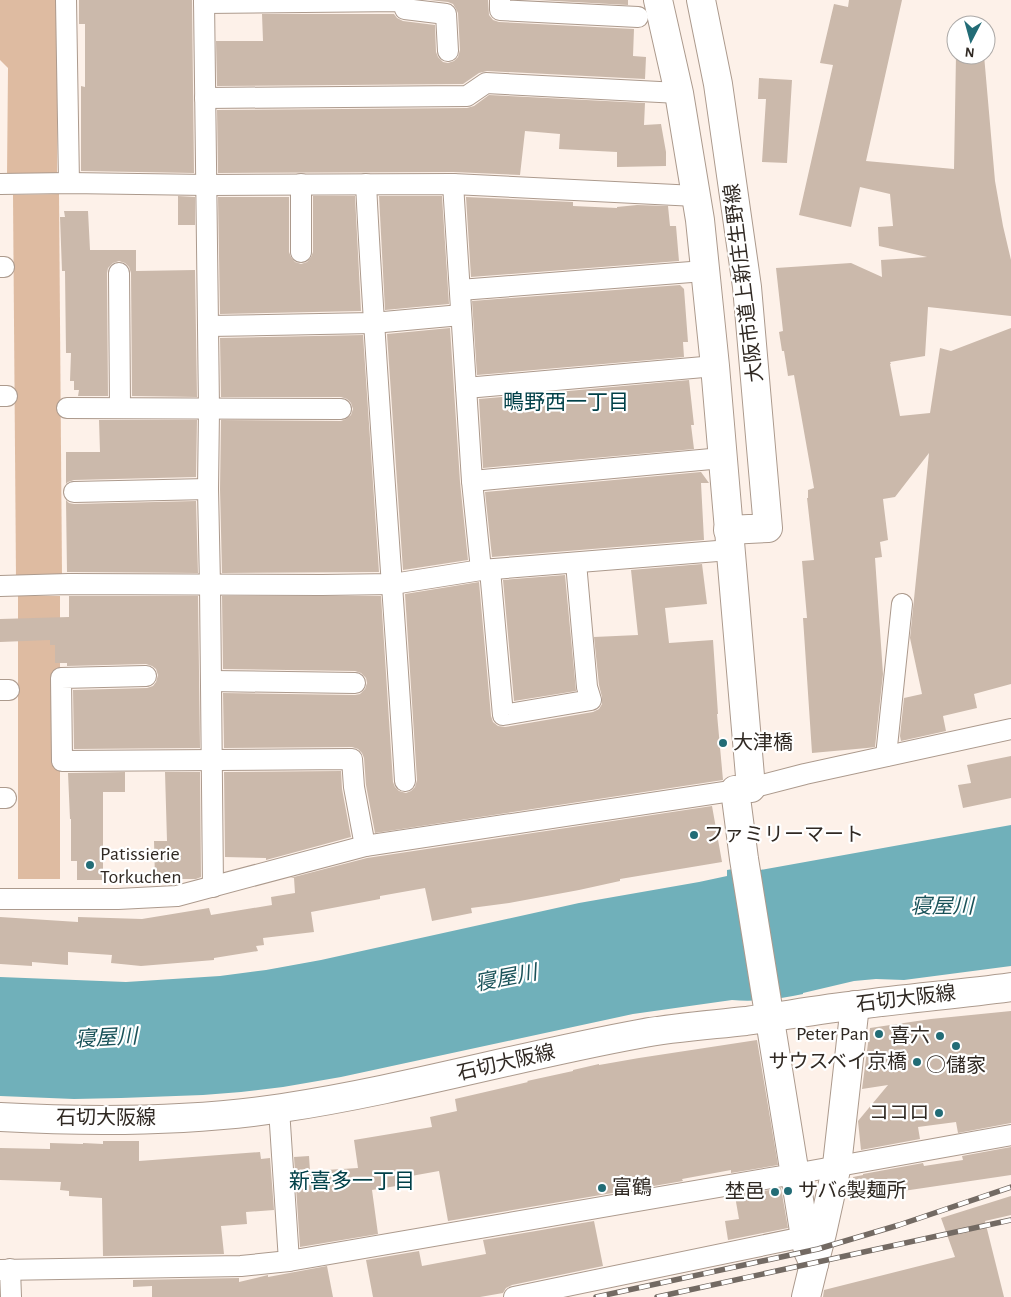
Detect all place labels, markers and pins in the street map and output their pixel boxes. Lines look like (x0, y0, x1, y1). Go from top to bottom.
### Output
place label: 大津橋 (733, 731, 793, 753)
marker: 大津橋 (717, 737, 729, 749)
place label: ファミリーマート (704, 825, 864, 845)
marker: ファミリーマート (688, 829, 700, 841)
place label: Patissierie Torkuchen (100, 844, 182, 887)
marker: Patissierie Torkuchen (84, 859, 96, 871)
place label: Peter Pan (796, 1024, 869, 1044)
place label: 喜六 (890, 1025, 930, 1046)
marker: Peter Pan (873, 1028, 885, 1040)
marker: 喜六 (934, 1030, 946, 1042)
marker: ○儲家 (950, 1040, 962, 1052)
place label: サウスベイ京橋 (768, 1050, 907, 1072)
place label: ○儲家 (926, 1055, 986, 1076)
marker: サウスベイ京橋 (911, 1056, 923, 1068)
place label: ココロ (869, 1103, 929, 1123)
marker: ココロ (933, 1107, 945, 1119)
place label: 富鶴 (612, 1176, 652, 1198)
place label: サバ6製麺所 (798, 1180, 907, 1201)
place label: 埜邑 (725, 1181, 765, 1202)
marker: 富鶴 (596, 1182, 608, 1194)
marker: サバ6製麺所 (782, 1185, 794, 1197)
marker: 埜邑 (769, 1186, 781, 1198)

